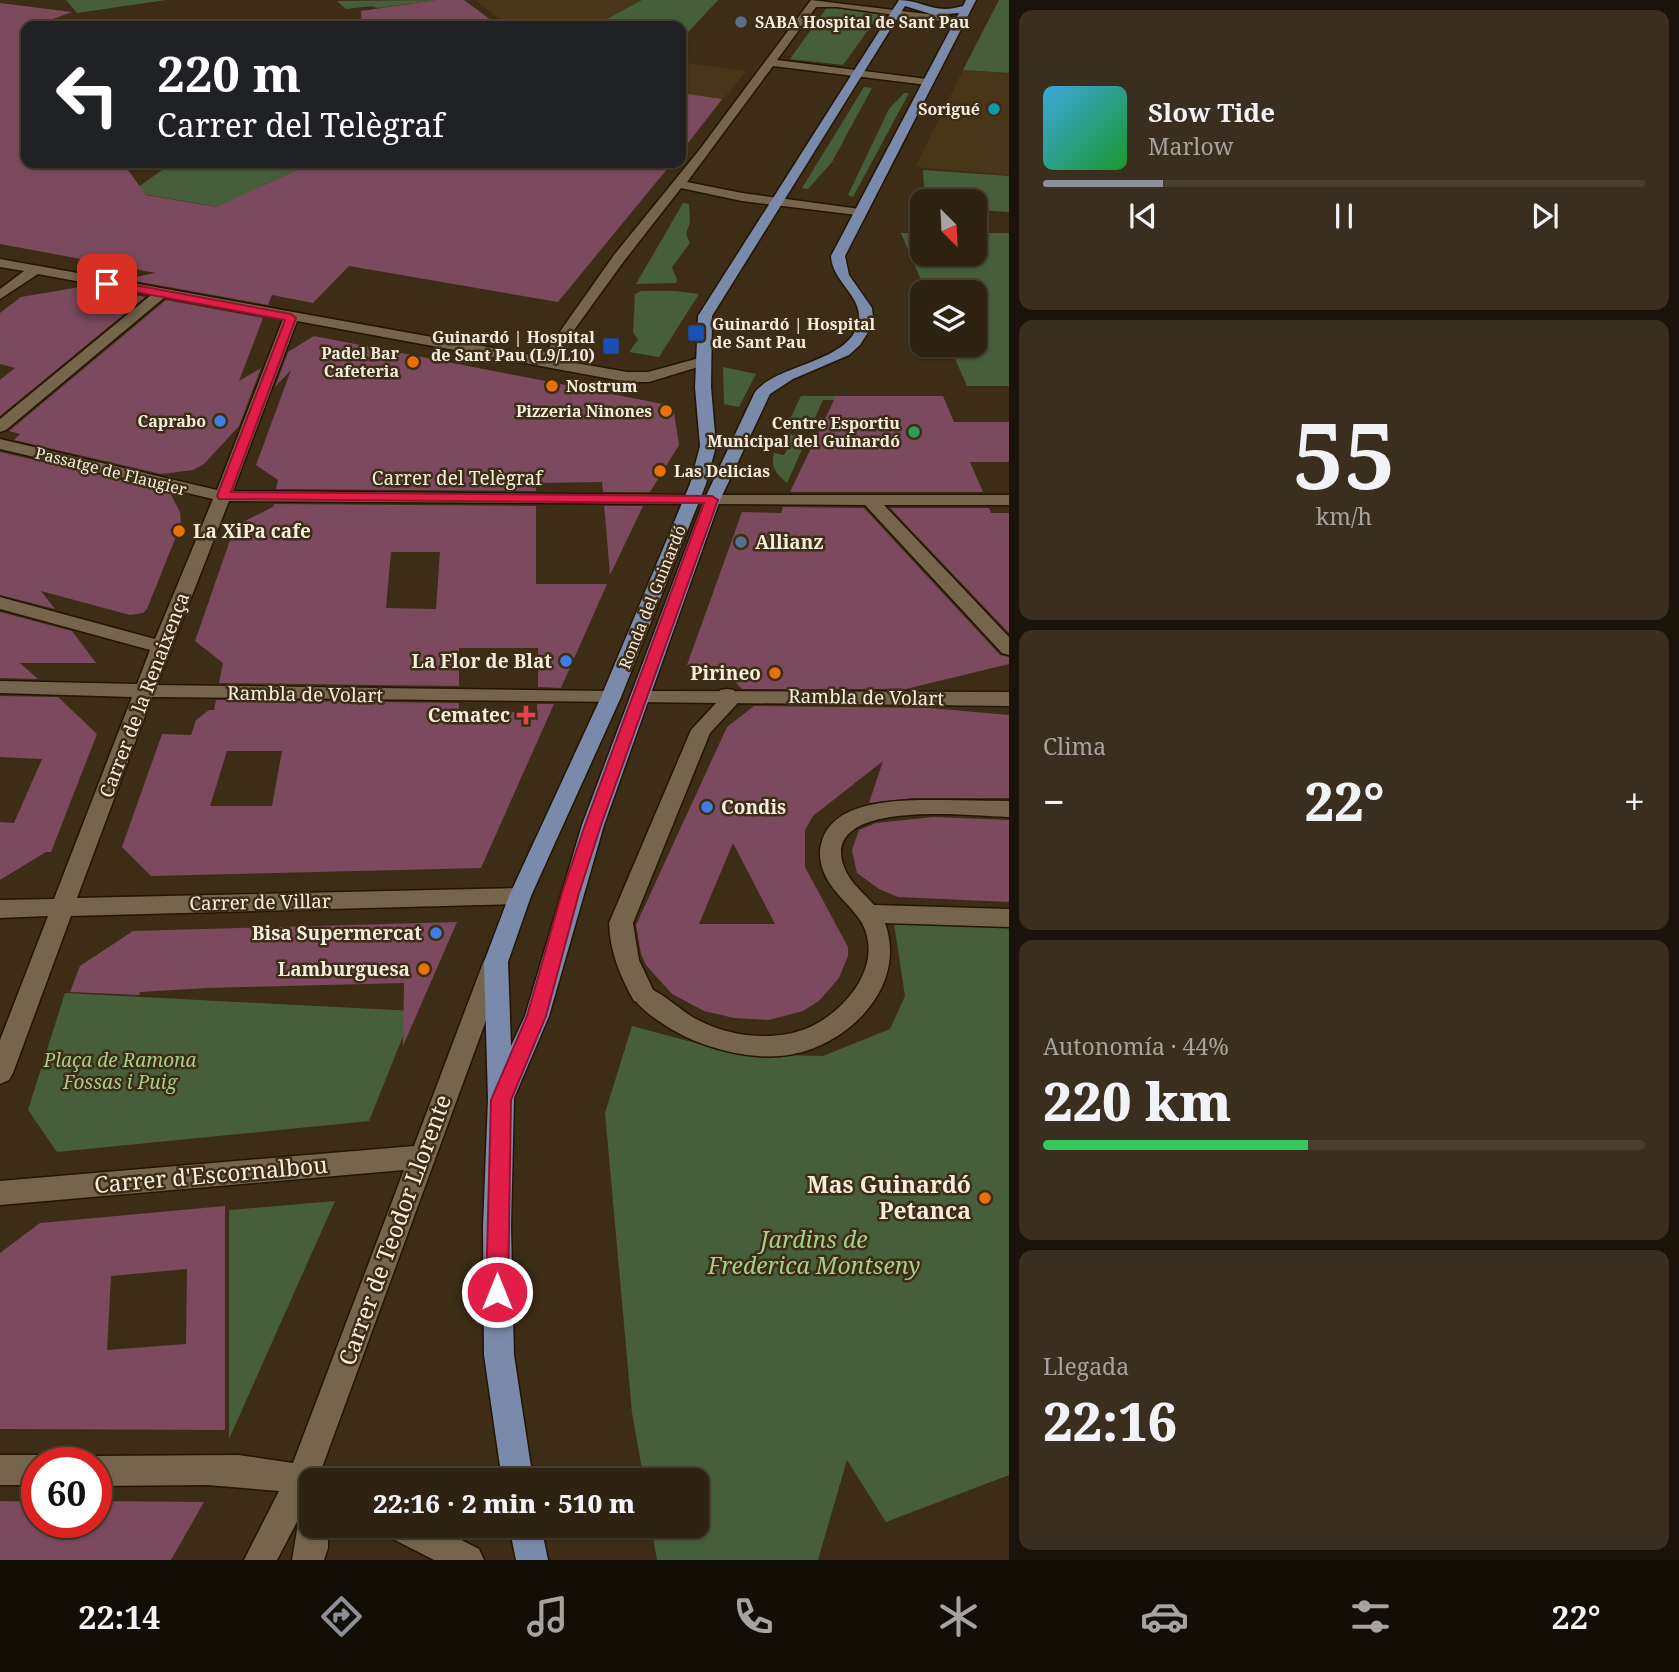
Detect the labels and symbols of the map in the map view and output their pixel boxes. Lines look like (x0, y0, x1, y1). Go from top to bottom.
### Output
place label: SABA Hospital de Sant Pau (755, 11, 970, 33)
marker: SABA Hospital de Sant Pau (733, 14, 749, 30)
place label: Sorigué (918, 98, 980, 120)
marker: Sorigué (986, 101, 1002, 117)
north arrow (910, 189, 987, 266)
pin (77, 254, 137, 314)
place label: Guinardó | Hospital de Sant Pau (712, 313, 875, 353)
marker: Guinardó | Hospital de Sant Pau (686, 323, 706, 343)
place label: Guinardó | Hospital de Sant Pau (L9/L10) (431, 326, 595, 366)
marker: Guinardó | Hospital de Sant Pau (L9/L10) (601, 336, 621, 356)
place label: Padel Bar Cafeteria (321, 342, 400, 382)
marker: Padel Bar Cafeteria (405, 354, 421, 370)
place label: Nostrum (566, 375, 638, 397)
marker: Nostrum (544, 378, 560, 394)
place label: Pizzeria Ninones (516, 400, 652, 422)
marker: Pizzeria Ninones (658, 403, 674, 419)
place label: Caprabo (138, 410, 206, 432)
place label: Centre Esportiu Municipal del Guinardó (707, 412, 900, 452)
marker: Caprabo (212, 413, 228, 429)
marker: Centre Esportiu Municipal del Guinardó (906, 424, 922, 440)
street label: Passatge de Flaugier (33, 442, 189, 501)
place label: Las Delicias (674, 460, 770, 482)
marker: Las Delicias (652, 463, 668, 479)
street label: Carrer del Telègraf (372, 465, 544, 491)
place label: La XiPa cafe (193, 518, 311, 544)
street label: Ronda del Guinardó (613, 522, 691, 672)
marker: La XiPa cafe (171, 523, 187, 539)
place label: Allianz (755, 529, 824, 555)
marker: Allianz (733, 534, 749, 550)
street label: Carrer de la Renaixença (93, 589, 195, 801)
place label: La Flor de Blat (412, 648, 552, 674)
marker: La Flor de Blat (558, 653, 574, 669)
place label: Pirineo (690, 660, 761, 686)
marker: Pirineo (767, 665, 783, 681)
street label: Rambla de Volart (227, 680, 384, 708)
street label: Rambla de Volart (788, 683, 945, 711)
place label: Cematec (428, 702, 510, 728)
marker: Cematec (516, 705, 536, 725)
place label: Condis (721, 794, 786, 820)
marker: Condis (699, 799, 715, 815)
street label: Carrer de Villar (189, 888, 331, 916)
place label: Bisa Supermercat (252, 920, 422, 946)
marker: Bisa Supermercat (428, 925, 444, 941)
place label: Lamburguesa (278, 956, 410, 982)
marker: Lamburguesa (416, 961, 432, 977)
park label: Plaça de Ramona Fossas i Puig (43, 1047, 197, 1095)
street label: Carrer de Teodor Llorente (330, 1090, 458, 1370)
street label: Carrer d'Escornalbou (93, 1148, 329, 1200)
place label: Mas Guinardó Petanca (807, 1168, 971, 1226)
marker: Mas Guinardó Petanca (977, 1190, 993, 1206)
park label: Jardins de Frederica Montseny (707, 1223, 920, 1281)
position arrow (460, 1255, 534, 1329)
speed limit sign: 60 (21, 1447, 112, 1538)

